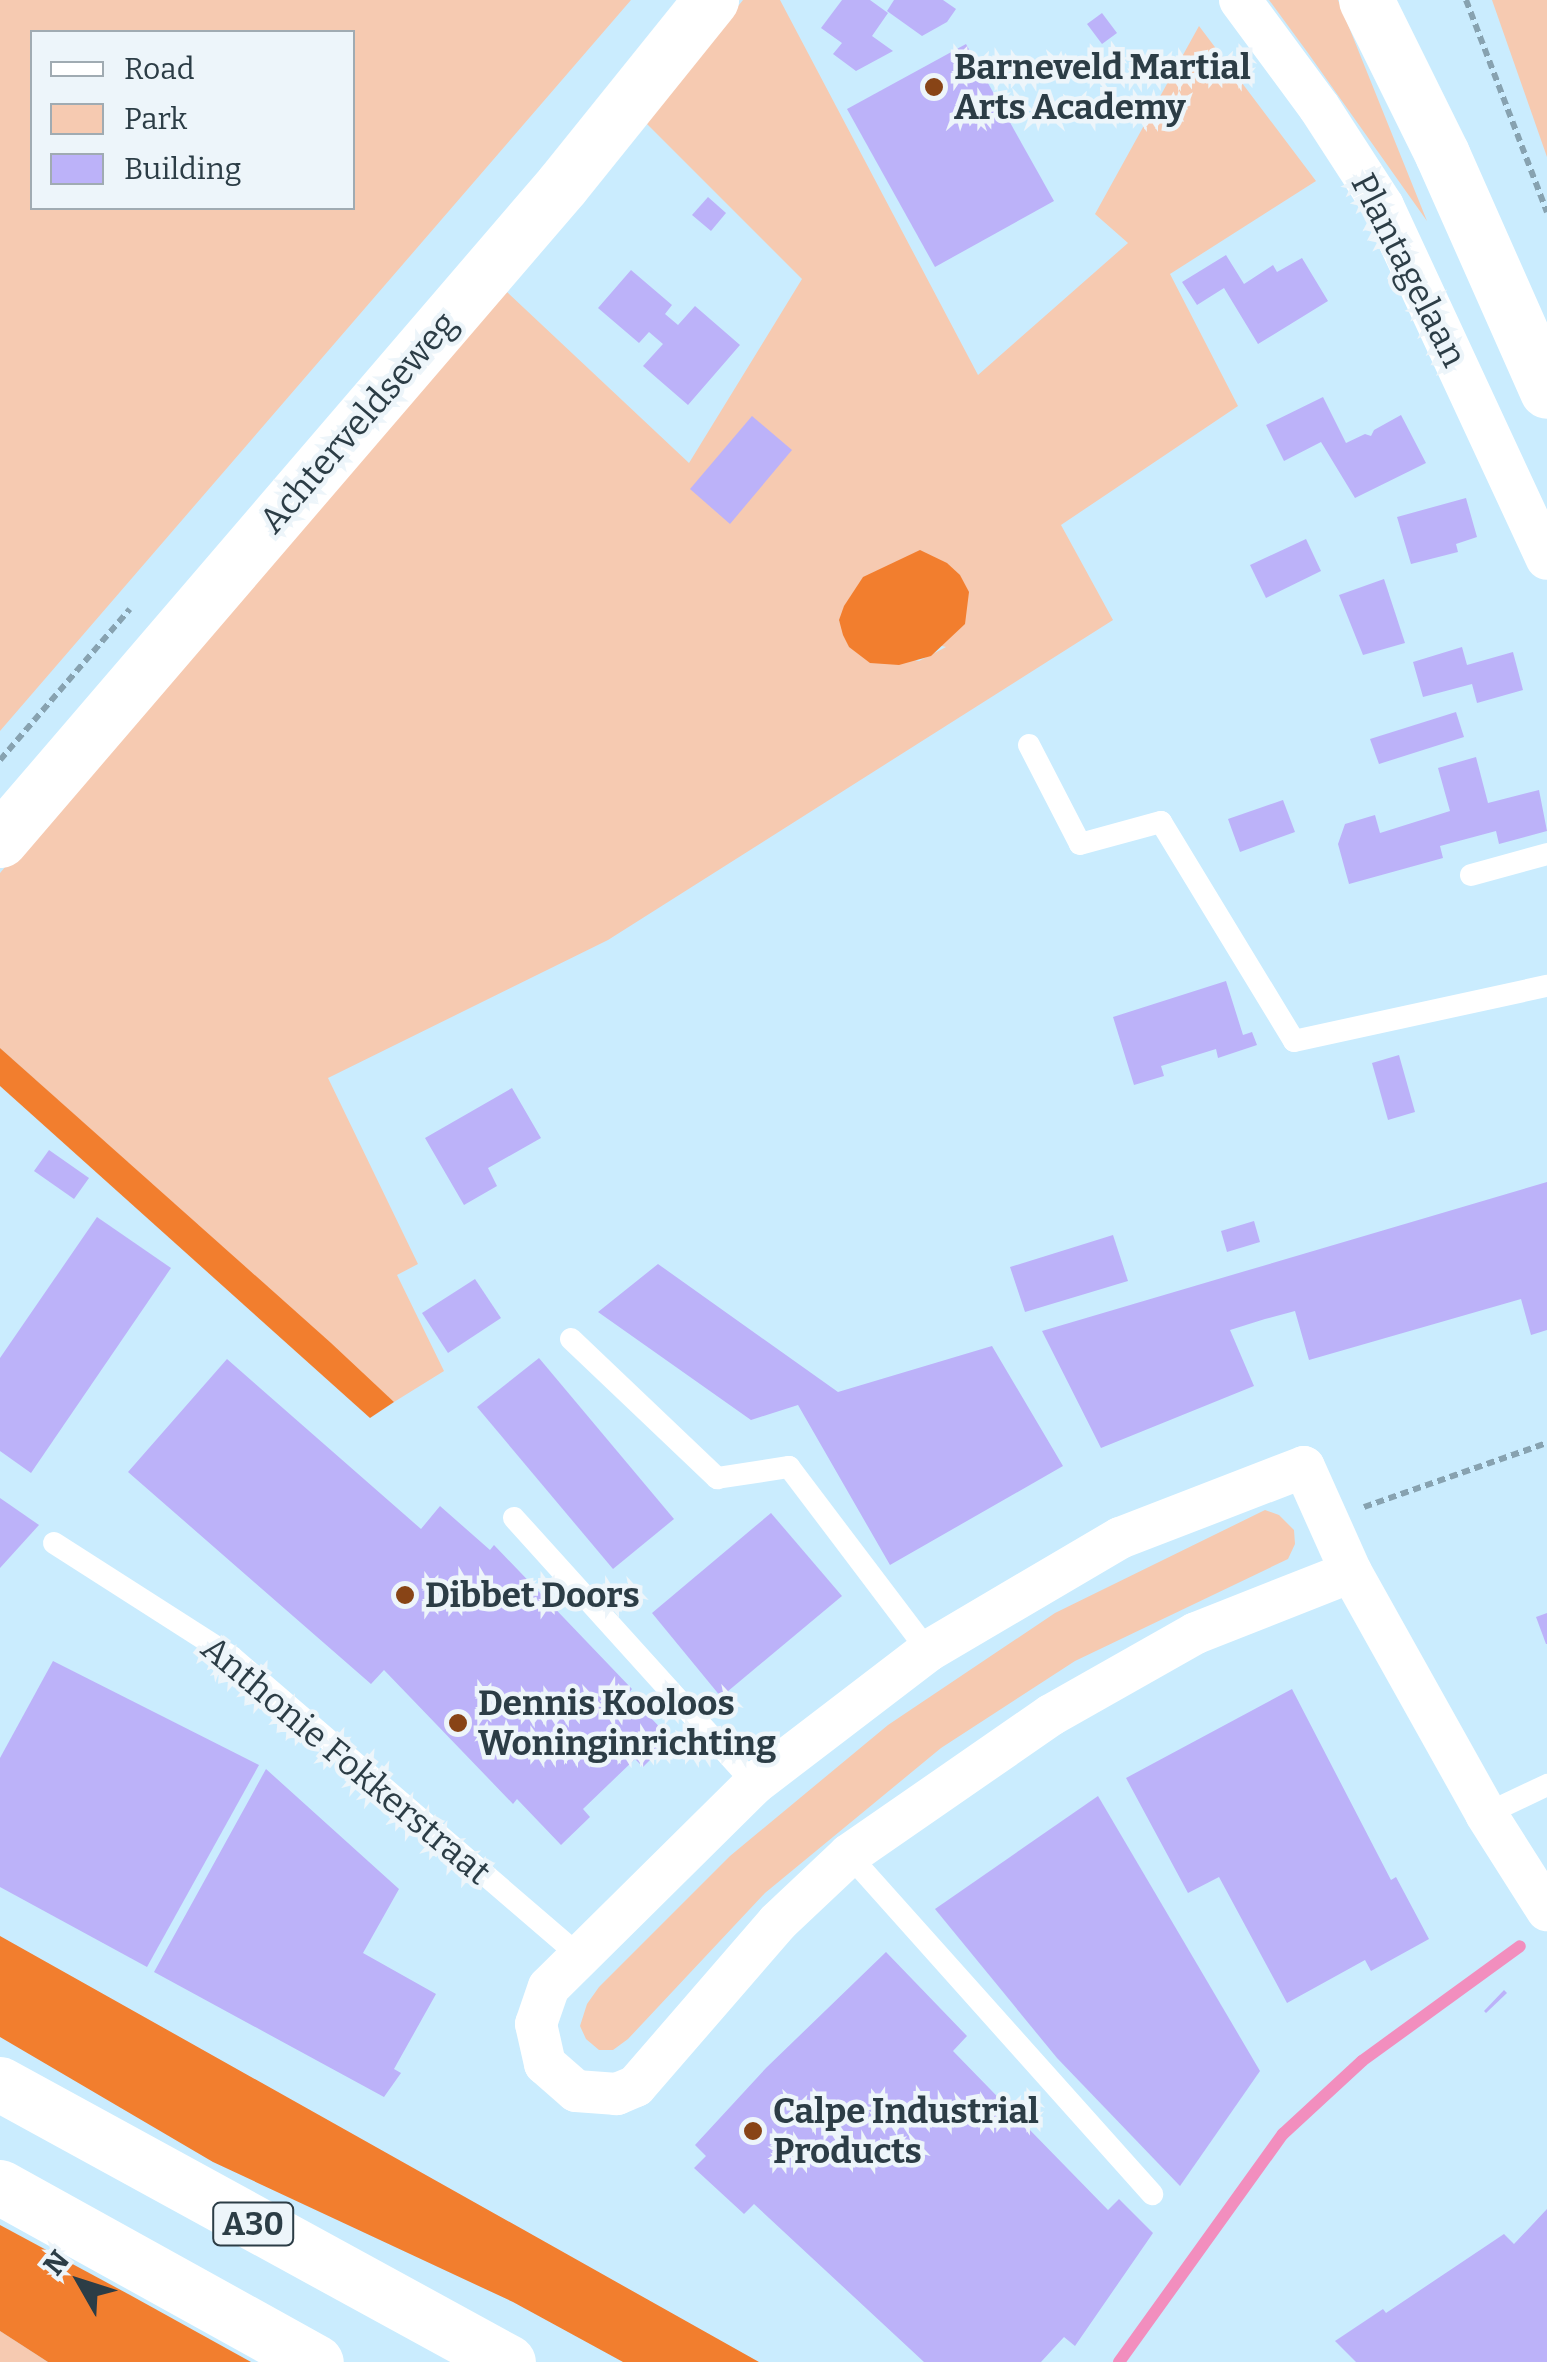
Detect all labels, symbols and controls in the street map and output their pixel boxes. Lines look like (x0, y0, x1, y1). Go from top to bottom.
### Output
legend (30, 30, 355, 210)
place label: Barneveld Martial Arts Academy (954, 46, 1251, 128)
text: Road (124, 51, 195, 87)
marker: Barneveld Martial Arts Academy (923, 76, 945, 98)
text: Park (124, 101, 187, 137)
text: Building (124, 151, 242, 187)
street label: Plantagelaan (1342, 166, 1476, 374)
street label: Achterveldseweg (251, 303, 465, 541)
place label: Dibbet Doors (425, 1574, 640, 1616)
marker: Dibbet Doors (394, 1584, 416, 1606)
street label: Anthonie Fokkerstraat (193, 1627, 499, 1893)
place label: Dennis Kooloos Woninginrichting (478, 1682, 776, 1764)
marker: Dennis Kooloos Woninginrichting (447, 1712, 469, 1734)
place label: Calpe Industrial Products (773, 2090, 1039, 2172)
marker: Calpe Industrial Products (742, 2120, 764, 2142)
road number: A30 (210, 2197, 296, 2251)
north arrow (30, 2232, 130, 2332)
text: N (37, 2244, 76, 2282)

